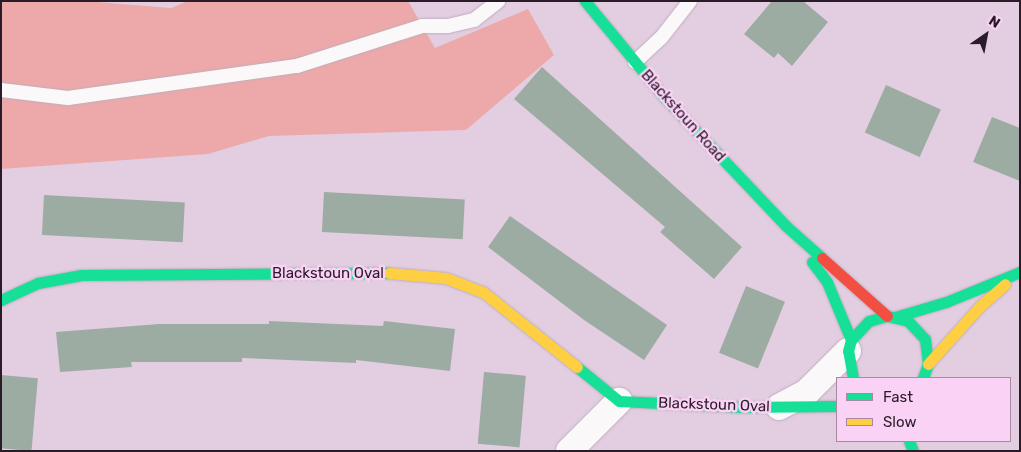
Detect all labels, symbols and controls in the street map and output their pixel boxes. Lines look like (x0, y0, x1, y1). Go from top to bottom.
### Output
north arrow (961, 10, 1011, 60)
text: N (986, 12, 1003, 32)
street label: Blackstoun Road (637, 66, 729, 166)
street label: Blackstoun Oval (272, 265, 384, 283)
legend (836, 377, 1011, 442)
text: Fast (883, 388, 913, 406)
street label: Blackstoun Oval (658, 394, 770, 416)
text: Slow (883, 413, 916, 431)

